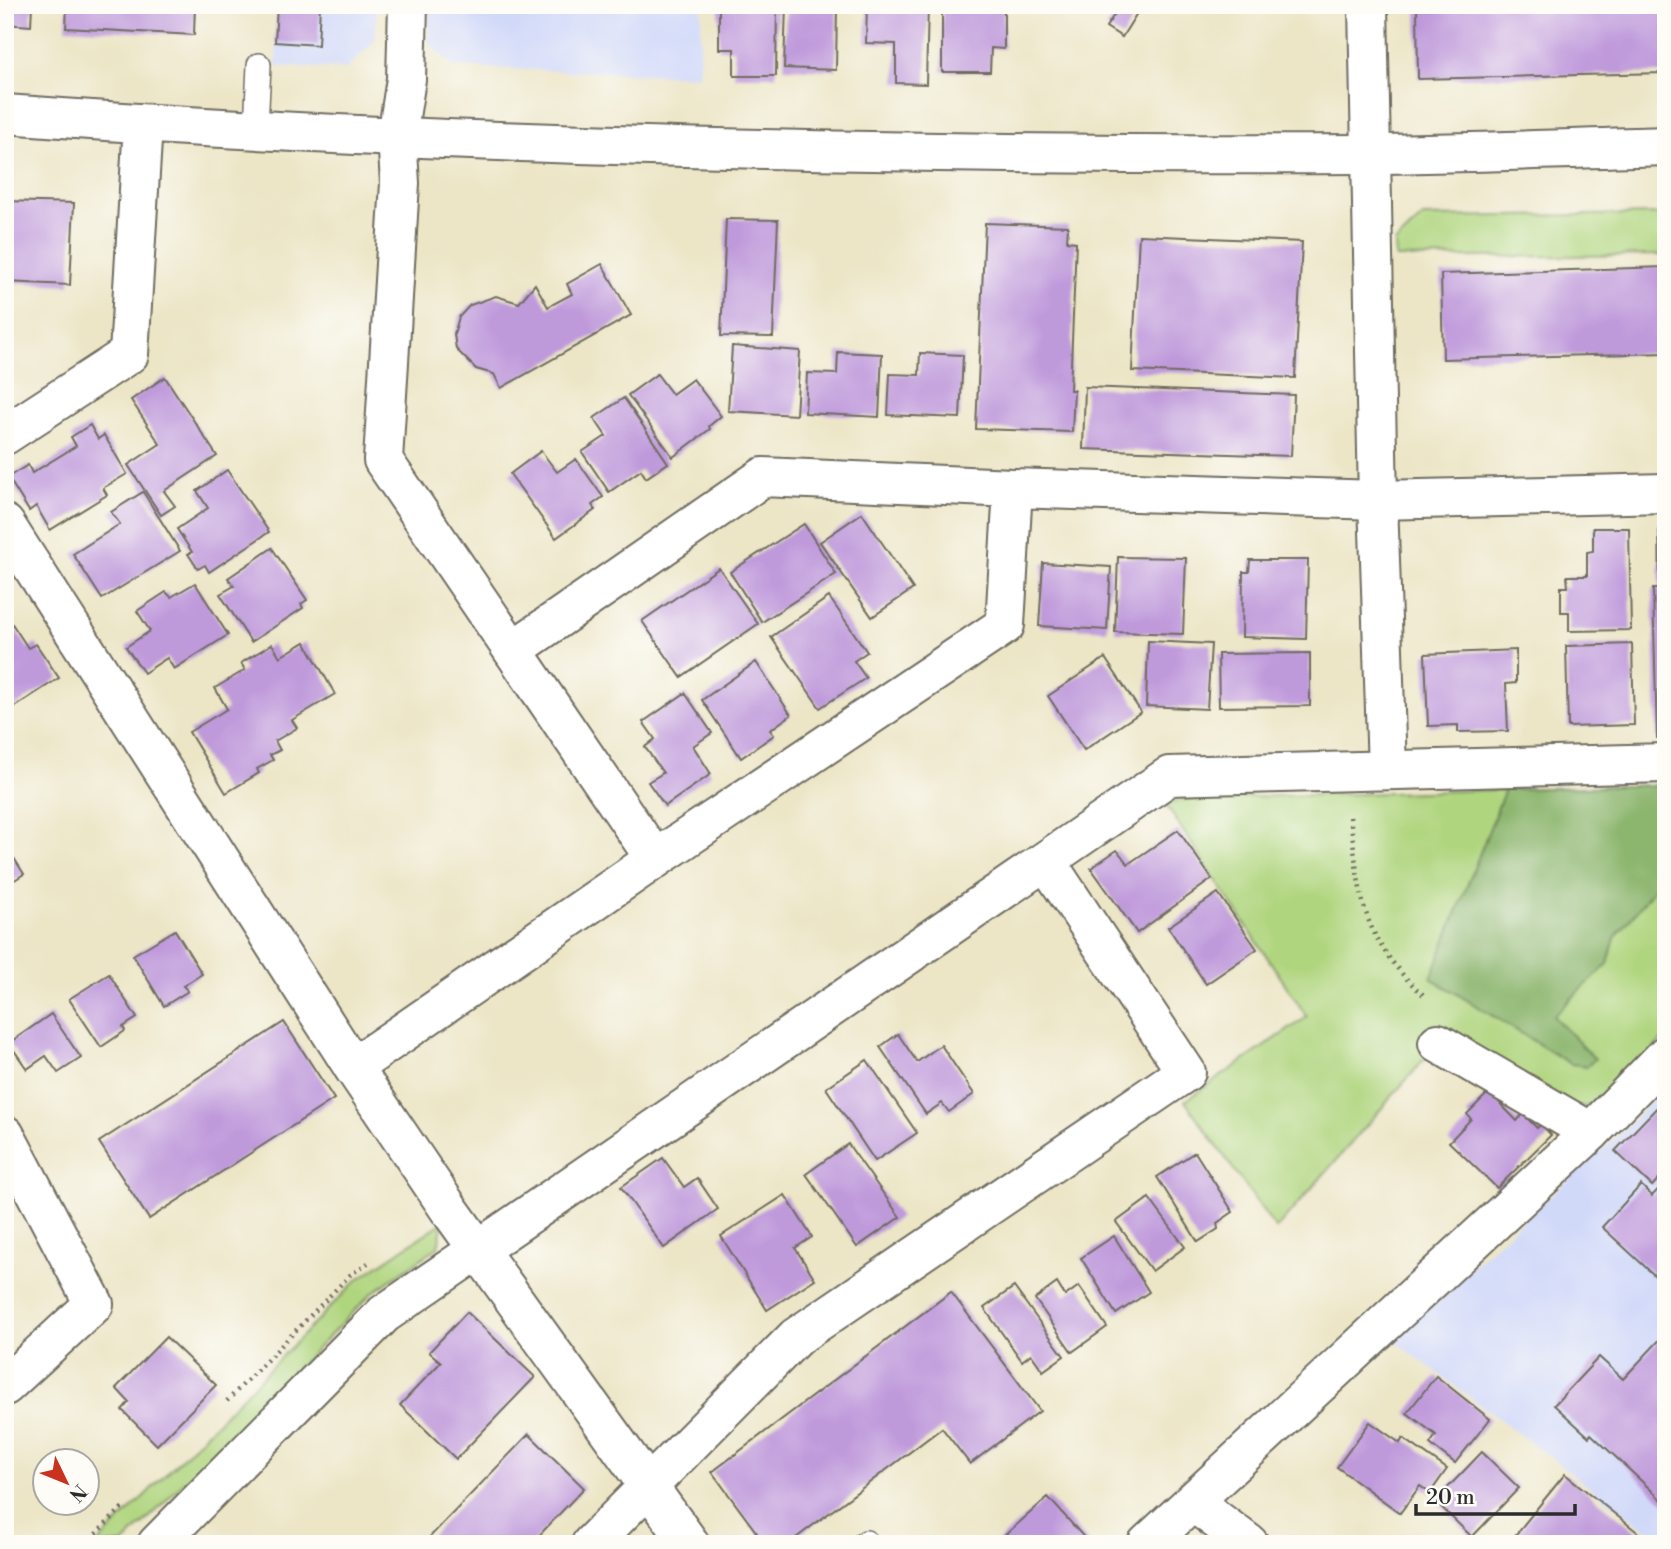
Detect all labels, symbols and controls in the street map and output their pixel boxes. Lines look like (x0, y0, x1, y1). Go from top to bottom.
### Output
north arrow (32, 1448, 102, 1518)
scale bar (1416, 1472, 1575, 1516)
text: N (64, 1479, 92, 1507)
text: 20 m (1426, 1485, 1475, 1511)

